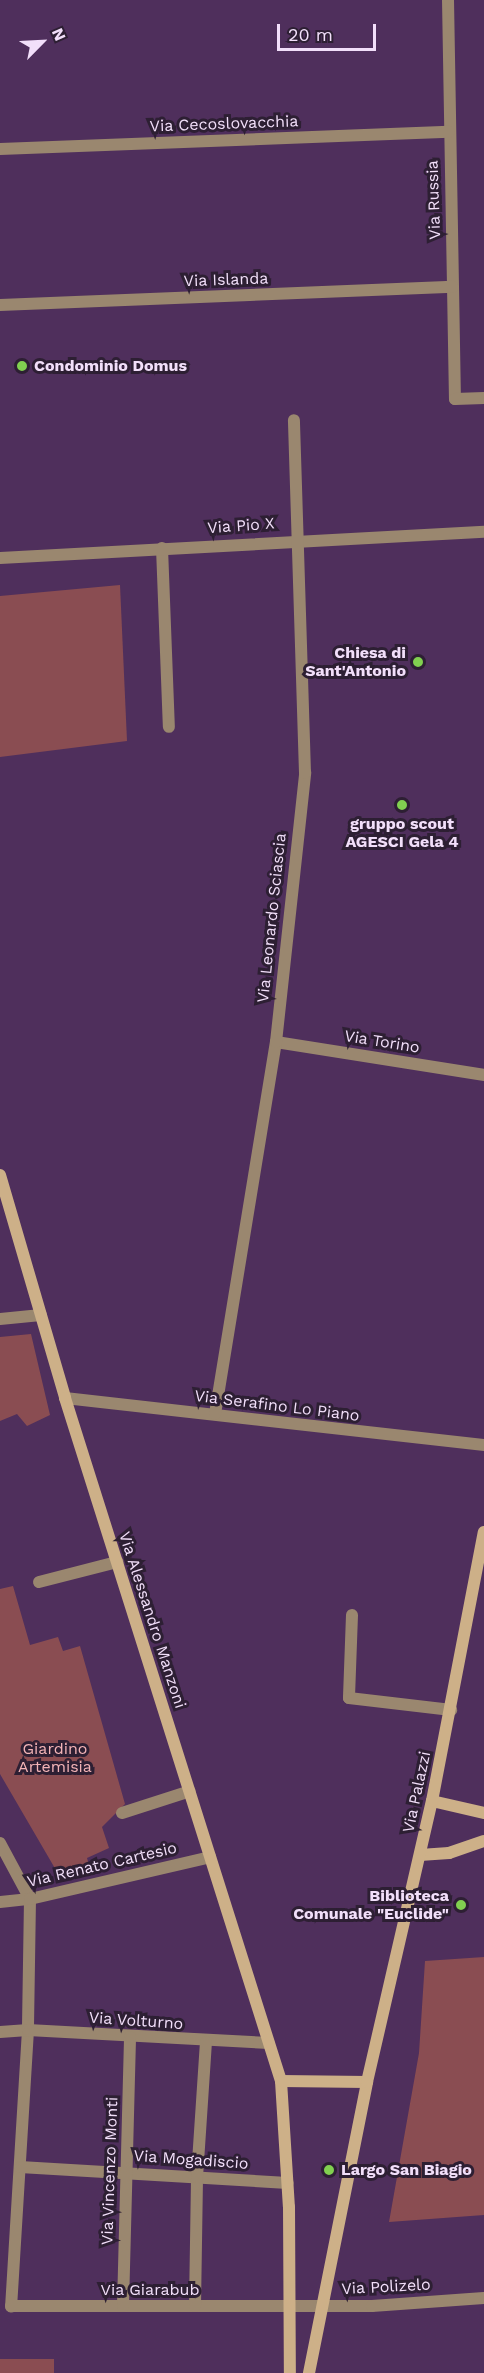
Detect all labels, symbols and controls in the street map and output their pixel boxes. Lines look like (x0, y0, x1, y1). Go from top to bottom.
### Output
north arrow (12, 12, 72, 72)
scale bar (280, 12, 379, 50)
text: 20 m (288, 24, 333, 45)
text: N (48, 25, 70, 44)
street label: Via Cecoslovacchia (149, 112, 299, 136)
street label: Via Russia (423, 160, 445, 240)
street label: Via Islanda (183, 269, 269, 291)
place label: Condominio Domus (34, 356, 187, 376)
marker: Condominio Domus (15, 359, 29, 373)
street label: Via Pio X (207, 514, 275, 538)
place label: Chiesa di Sant'Antonio (305, 643, 406, 681)
marker: Chiesa di Sant'Antonio (411, 655, 425, 669)
marker: gruppo scout AGESCI Gela 4 (395, 798, 409, 812)
place label: gruppo scout AGESCI Gela 4 (345, 814, 459, 852)
street label: Via Leonardo Sciascia (254, 832, 290, 1004)
street label: Via Torino (343, 1027, 421, 1057)
street label: Via Serafino Lo Piano (193, 1386, 361, 1426)
street label: Via Alessandro Manzoni (114, 1529, 190, 1711)
park label: Giardino Artemisia (18, 1739, 92, 1777)
street label: Via Palazzi (399, 1749, 435, 1835)
street label: Via Renato Cartesio (25, 1838, 179, 1892)
place label: Biblioteca Comunale "Euclide" (293, 1886, 449, 1924)
marker: Biblioteca Comunale "Euclide" (454, 1898, 468, 1912)
street label: Via Volturno (88, 2008, 184, 2034)
street label: Via Vincenzo Monti (98, 2096, 122, 2246)
street label: Via Mogadiscio (133, 2146, 249, 2174)
place label: Largo San Biagio (341, 2160, 472, 2180)
marker: Largo San Biagio (322, 2163, 336, 2177)
street label: Via Polizelo (341, 2275, 431, 2299)
street label: Via Giarabub (100, 2280, 200, 2300)

